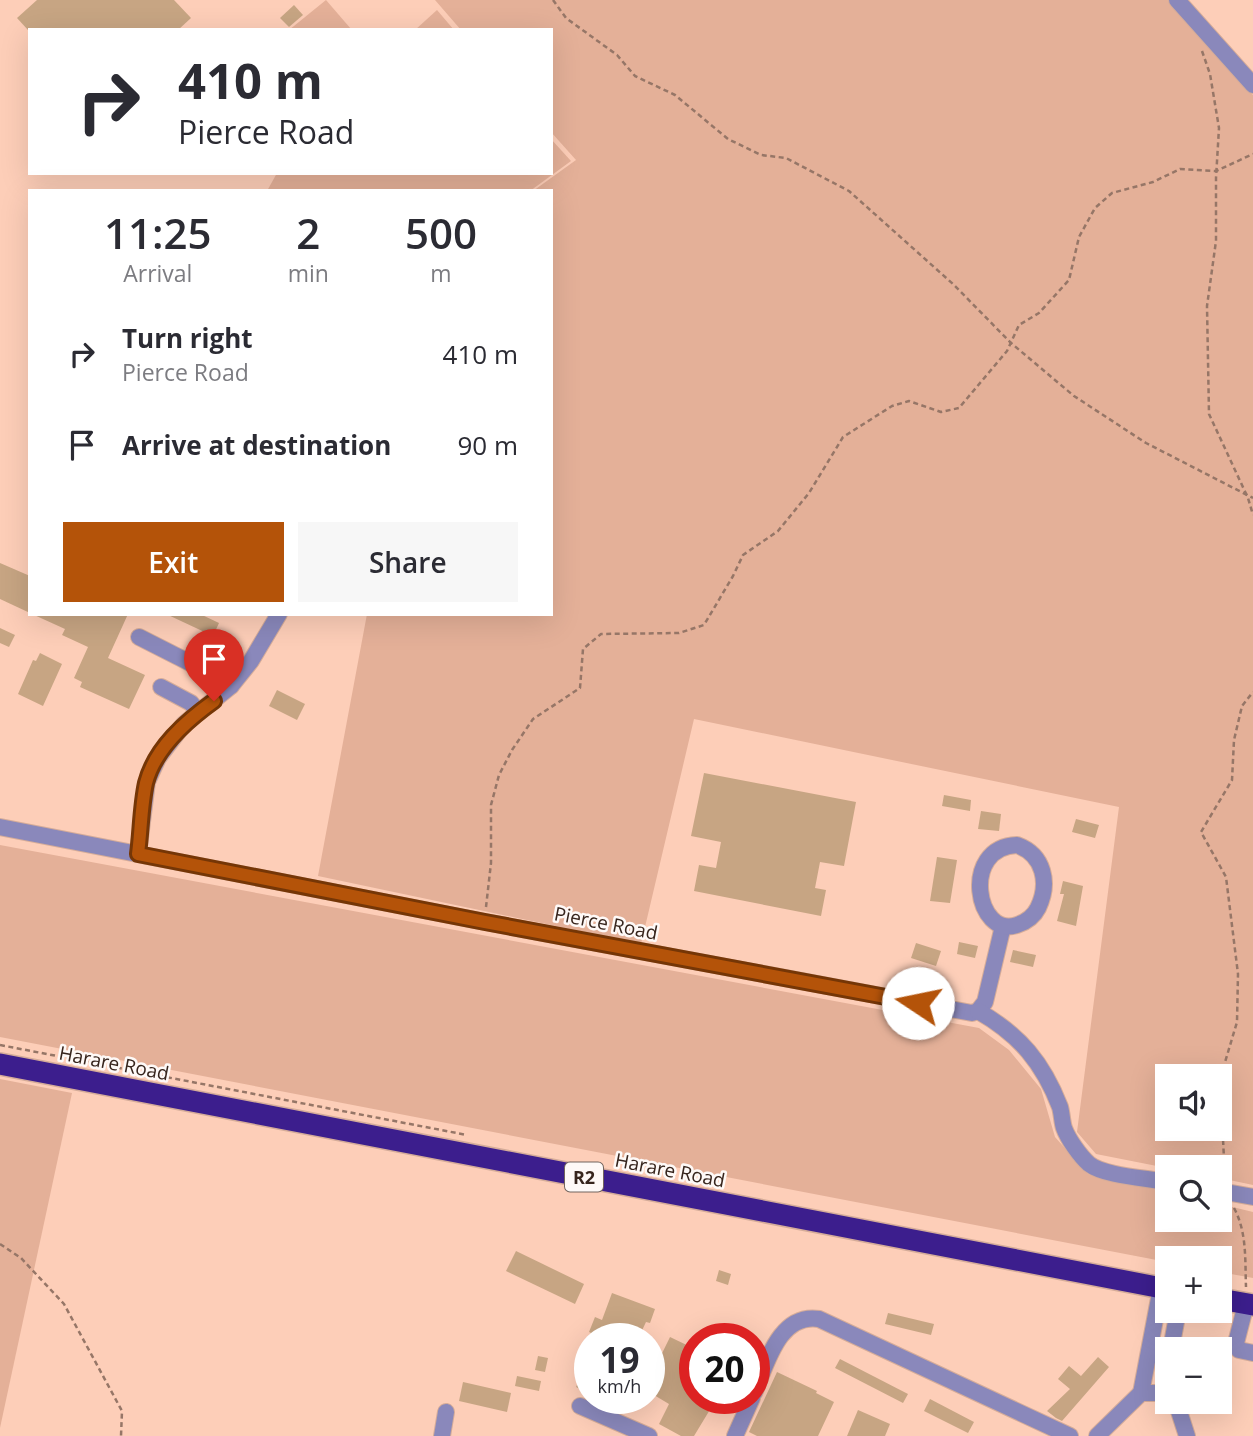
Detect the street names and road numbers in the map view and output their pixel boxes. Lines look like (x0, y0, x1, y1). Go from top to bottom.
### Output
street label: Pierce Road (552, 900, 660, 946)
street label: Harare Road (57, 1040, 171, 1086)
street label: Harare Road (613, 1147, 727, 1193)
road number: R2 (565, 1162, 603, 1192)

